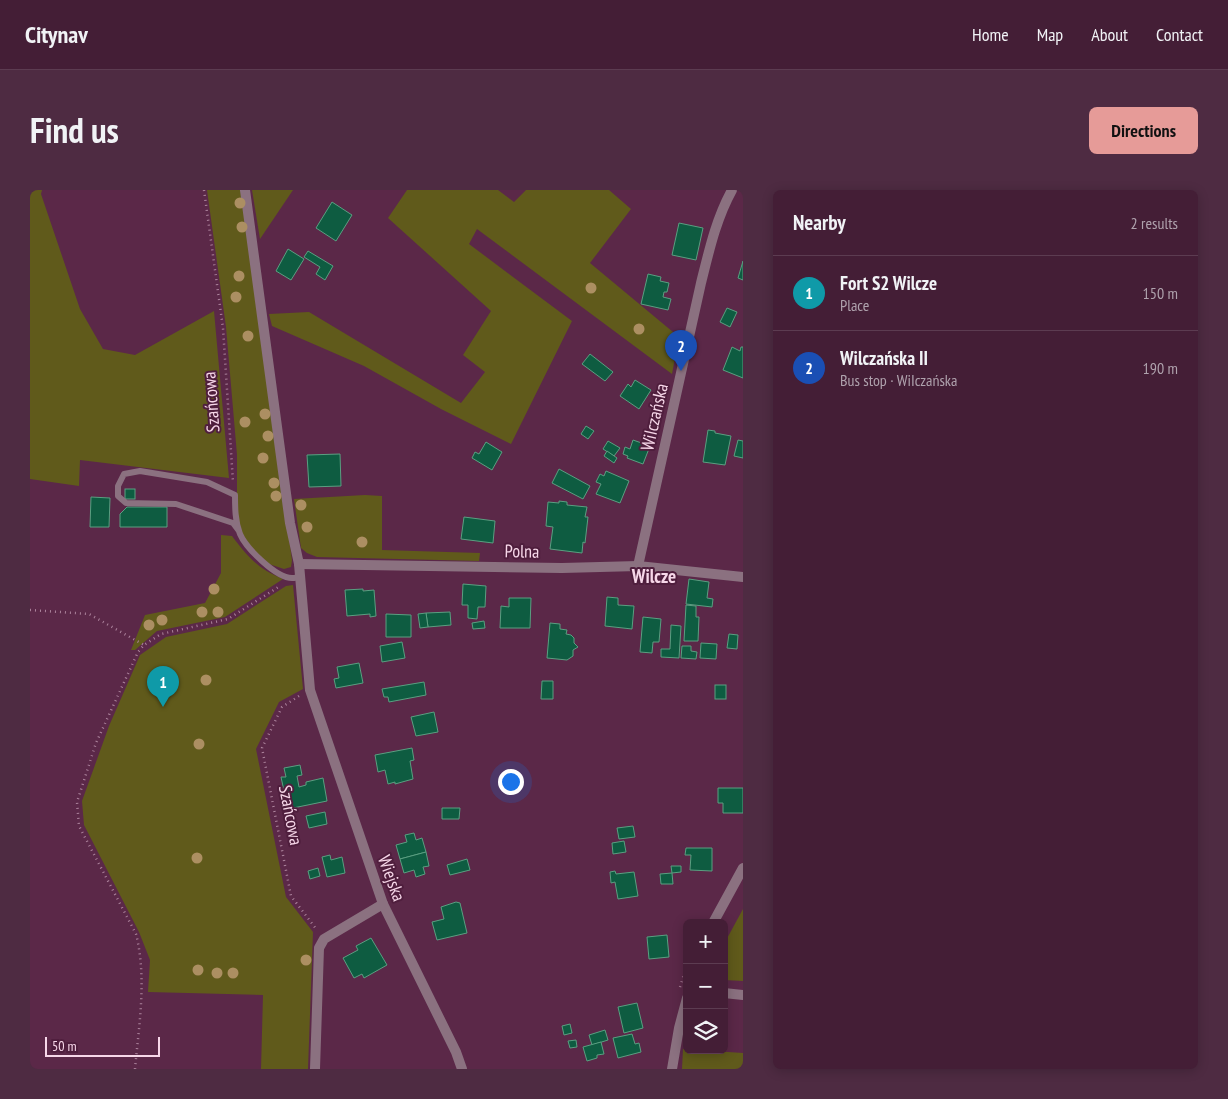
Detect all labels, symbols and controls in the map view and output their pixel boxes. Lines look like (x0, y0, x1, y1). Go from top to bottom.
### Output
text: Citynav (25, 19, 88, 50)
text: Home (972, 23, 1009, 46)
text: Map (1037, 23, 1063, 46)
text: About (1091, 23, 1128, 46)
text: Contact (1156, 23, 1203, 46)
text: Find us (30, 107, 119, 153)
button: Directions (1089, 107, 1198, 154)
text: Nearby (793, 209, 846, 236)
text: 2 results (1131, 213, 1178, 233)
text: Fort S2 Wilcze (840, 271, 937, 295)
text: 1 (805, 283, 813, 303)
text: 150 m (1143, 283, 1178, 303)
text: Place (840, 295, 869, 315)
pin: 2 (665, 330, 697, 371)
text: Wilczańska II (840, 346, 928, 370)
text: 2 (805, 358, 813, 378)
text: 190 m (1143, 358, 1178, 378)
text: Bus stop · WiIczańska (840, 370, 957, 390)
street label: Szańcowa (197, 371, 225, 433)
street label: WiIczańska (635, 381, 673, 453)
street label: Polna (504, 539, 540, 563)
district label: Wilcze (631, 564, 676, 588)
pin: 1 (147, 666, 179, 707)
your location (498, 769, 524, 795)
street label: Szańcowa (274, 783, 308, 847)
street label: Wiejska (373, 852, 411, 904)
map controls (683, 919, 728, 1054)
button: + (683, 919, 728, 964)
button: − (683, 964, 728, 1009)
button: layers (683, 1009, 728, 1054)
scale bar (45, 1034, 160, 1057)
text: 50 m (52, 1037, 77, 1055)

